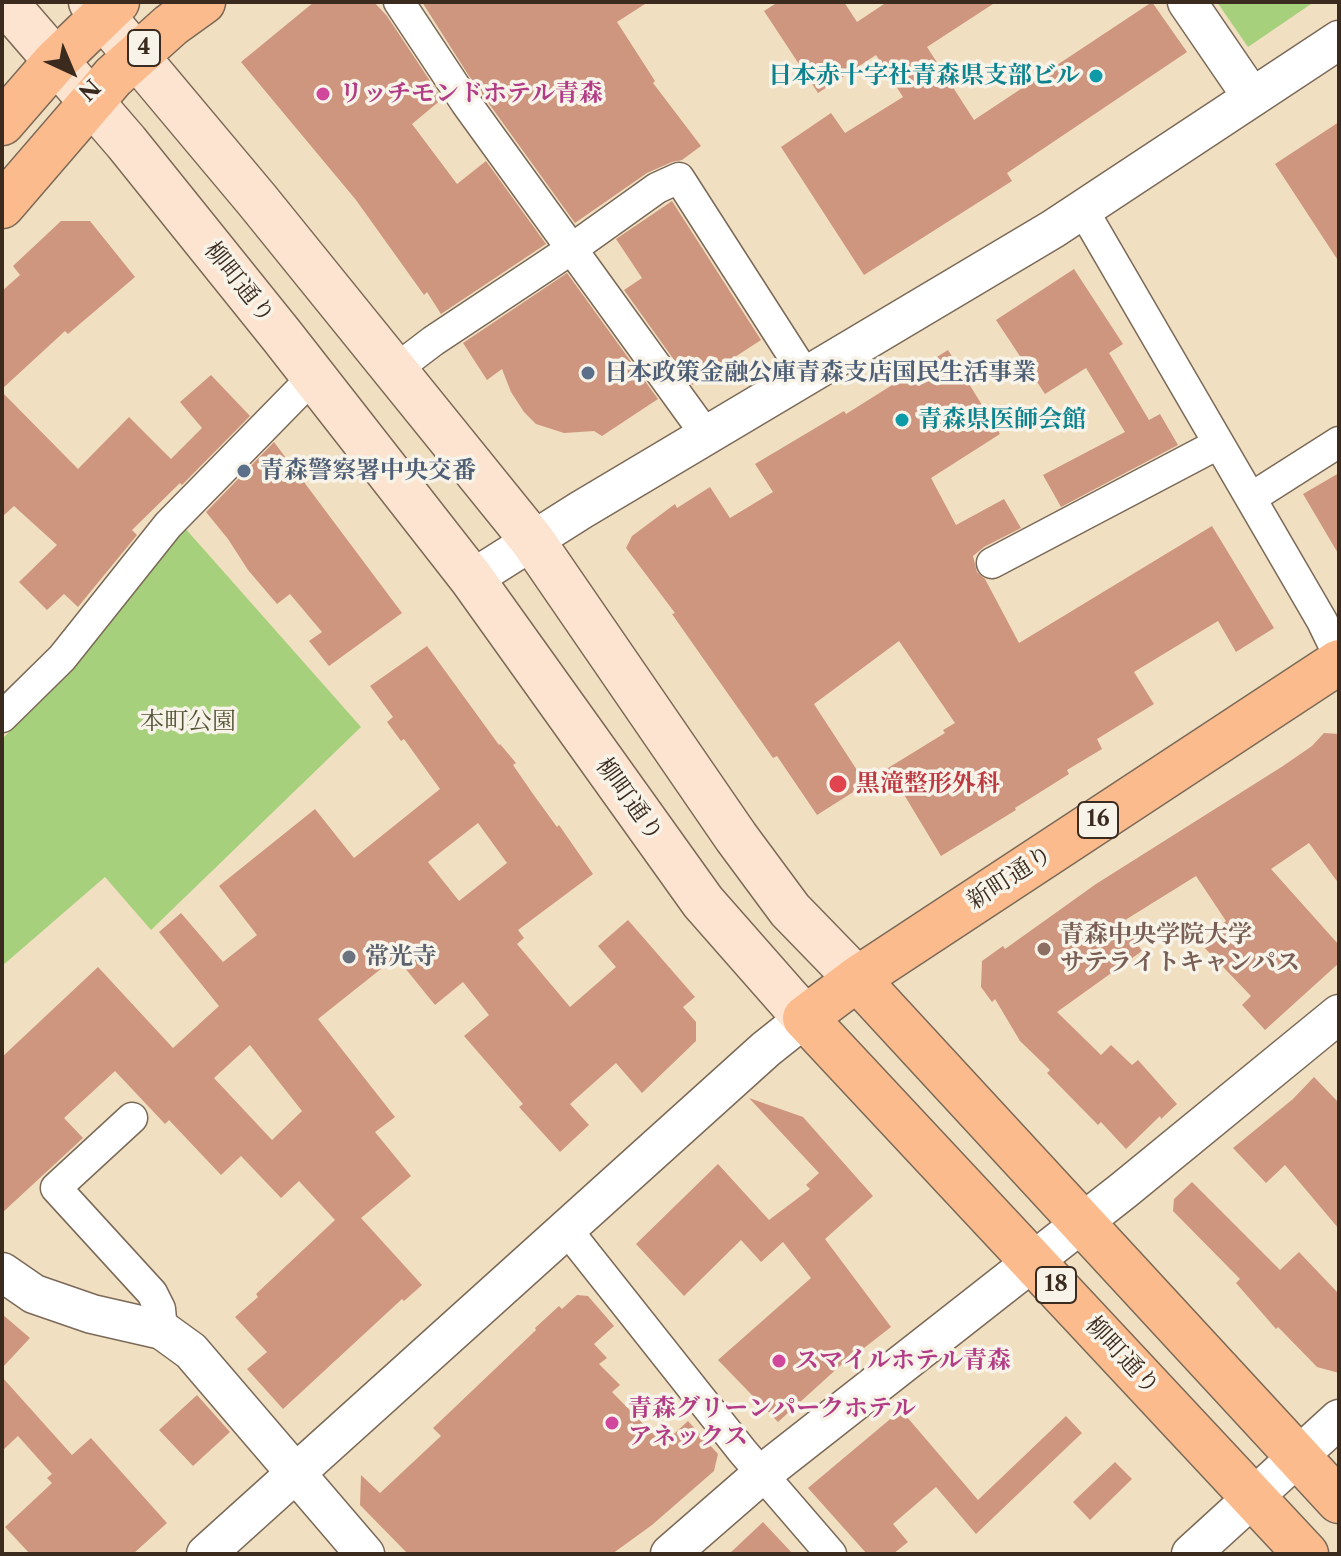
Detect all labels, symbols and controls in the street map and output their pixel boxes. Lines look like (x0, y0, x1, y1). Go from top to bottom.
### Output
road number: 4 (128, 30, 160, 66)
north arrow (32, 32, 112, 112)
place label: 日本赤十字社青森県支部ビル (768, 62, 1080, 90)
marker: 日本赤十字社青森県支部ビル (1087, 67, 1105, 85)
text: N (73, 73, 105, 106)
place label: リッチモンドホテル青森 (339, 80, 603, 108)
marker: リッチモンドホテル青森 (314, 85, 332, 103)
street label: 柳町通り (198, 237, 280, 329)
place label: 日本政策金融公庫青森支店国民生活事業 (604, 359, 1036, 387)
marker: 日本政策金融公庫青森支店国民生活事業 (579, 364, 597, 382)
place label: 青森県医師会館 (918, 406, 1086, 434)
marker: 青森県医師会館 (893, 411, 911, 429)
place label: 青森警察署中央交番 (260, 457, 476, 485)
marker: 青森警察署中央交番 (235, 462, 253, 480)
park label: 本町公園 (140, 708, 236, 736)
street label: 柳町通り (589, 753, 669, 847)
place label: 黒滝整形外科 (856, 770, 1000, 798)
marker: 黒滝整形外科 (827, 773, 849, 795)
road number: 16 (1078, 802, 1118, 838)
street label: 新町通り (962, 840, 1058, 916)
place label: 青森中央学院大学 サテライトキャンパス (1060, 921, 1300, 977)
marker: 青森中央学院大学 サテライトキャンパス (1035, 940, 1053, 958)
place label: 常光寺 (365, 943, 437, 971)
marker: 常光寺 (340, 948, 358, 966)
road number: 18 (1036, 1267, 1076, 1303)
street label: 柳町通り (1079, 1311, 1165, 1401)
place label: スマイルホテル青森 (795, 1347, 1011, 1375)
marker: スマイルホテル青森 (770, 1352, 788, 1370)
place label: 青森グリーンパークホテル アネックス (628, 1395, 916, 1451)
marker: 青森グリーンパークホテル アネックス (603, 1414, 621, 1432)

